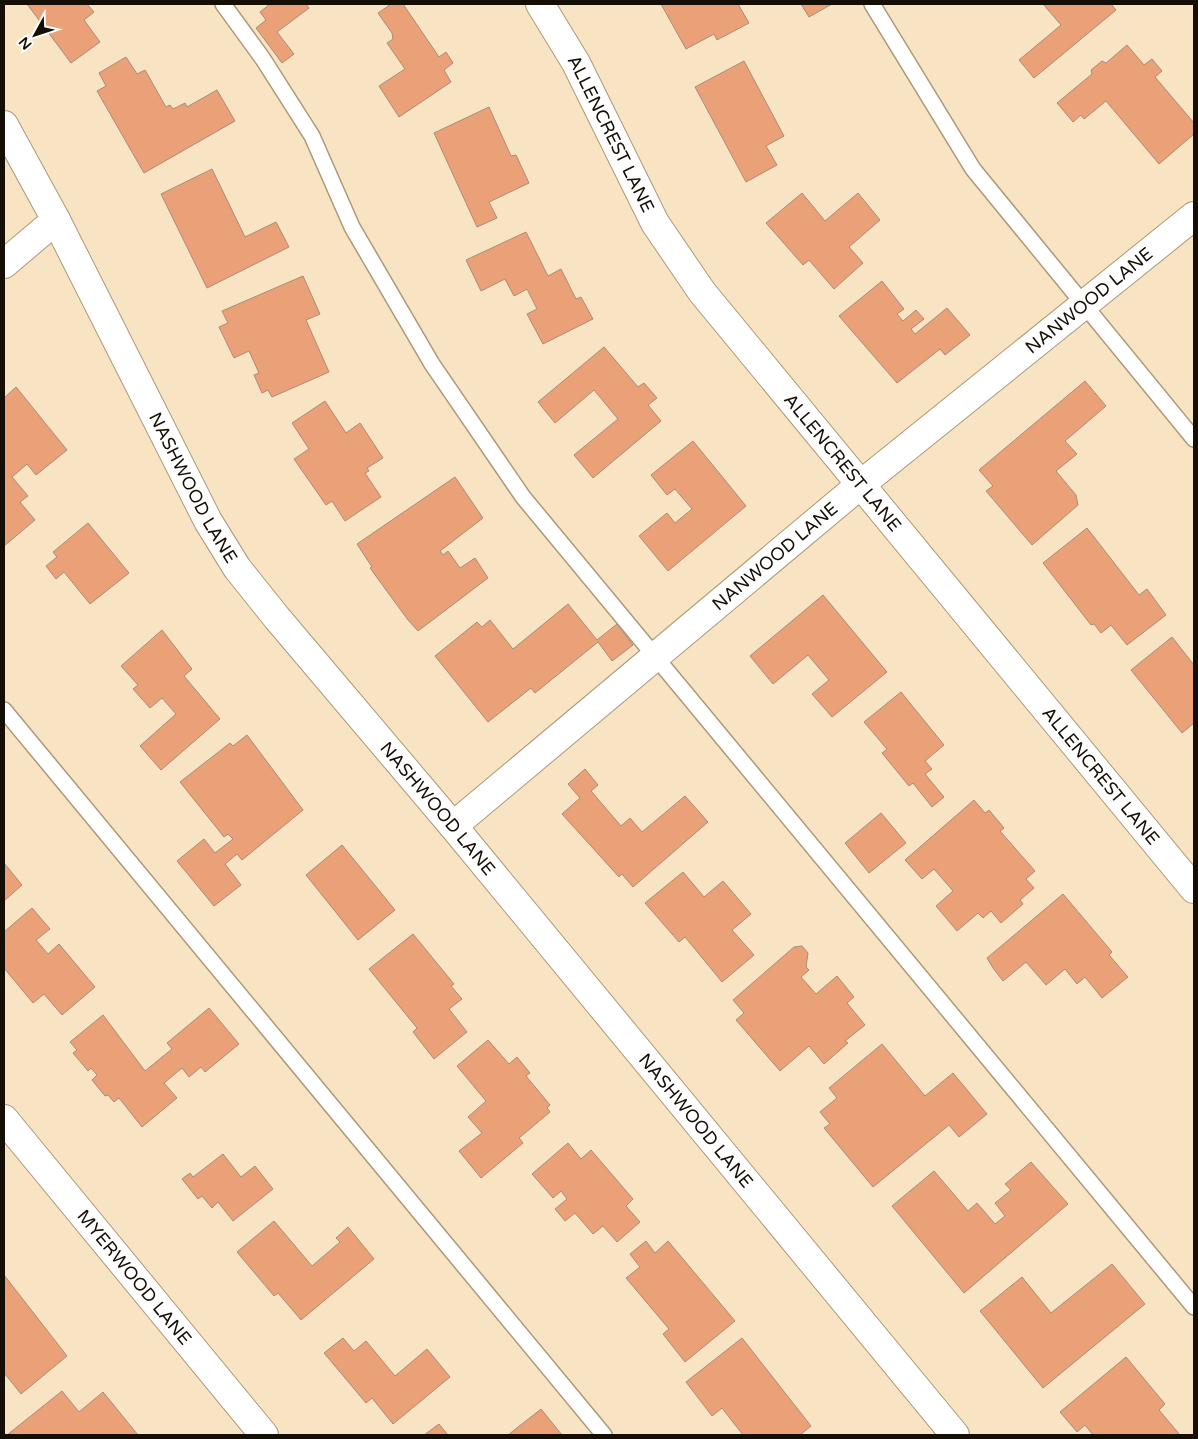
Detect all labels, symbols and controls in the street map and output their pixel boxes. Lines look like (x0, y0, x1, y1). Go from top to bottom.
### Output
north arrow (10, 10, 60, 60)
text: N (15, 33, 36, 53)
street label: ALLENCREST LANE (563, 51, 659, 216)
street label: NANWOOD LANE (1021, 243, 1157, 359)
street label: ALLENCREST LANE (779, 389, 906, 536)
street label: NASHWOOD LANE (144, 409, 242, 567)
street label: NANWOOD LANE (708, 497, 842, 615)
street label: ALLENCREST LANE (1037, 702, 1164, 849)
street label: NASHWOOD LANE (375, 737, 500, 880)
street label: NASHWOOD LANE (634, 1049, 758, 1192)
street label: MYERWOOD LANE (72, 1205, 196, 1349)

